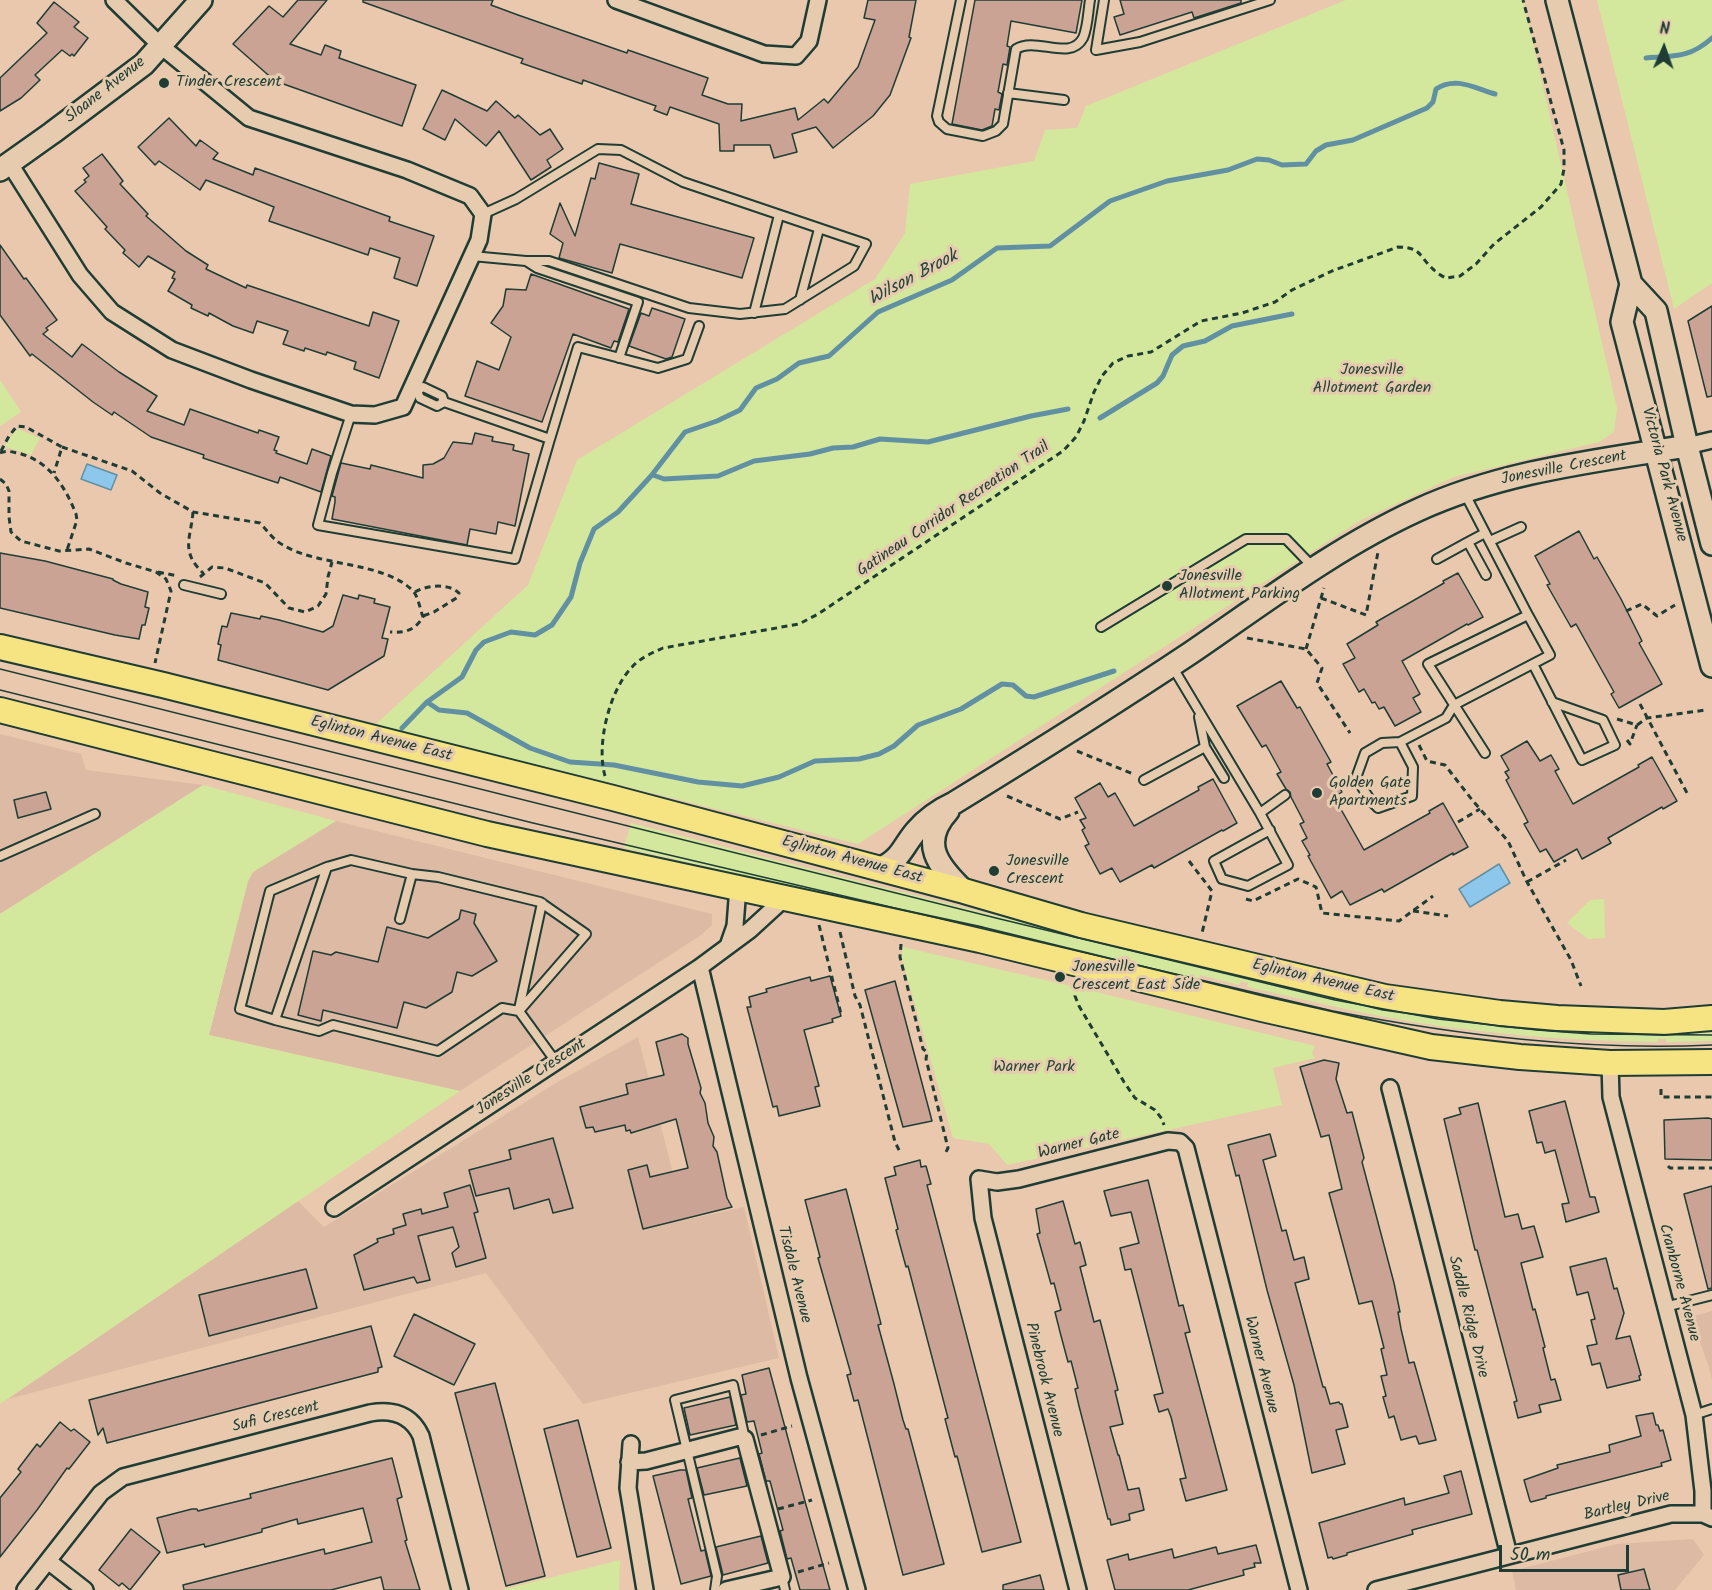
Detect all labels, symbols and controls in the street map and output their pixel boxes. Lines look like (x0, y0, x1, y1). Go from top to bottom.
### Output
text: N (1659, 17, 1670, 42)
north arrow (1634, 18, 1694, 78)
street label: Sloane Avenue (62, 54, 150, 128)
place label: Tinder Crescent (176, 73, 282, 93)
marker: Tinder Crescent (157, 76, 171, 90)
water label: Wilson Brook (866, 247, 962, 311)
park label: Jonesville Allotment Garden (1313, 361, 1431, 399)
street label: Victoria Park Avenue (1636, 406, 1690, 544)
street label: Gatineau Corridor Recreation Trail (854, 438, 1054, 582)
street label: Jonesville Crescent (1500, 447, 1628, 491)
place label: Jonesville Allotment Parking (1179, 567, 1300, 605)
marker: Jonesville Allotment Parking (1160, 579, 1174, 593)
street label: Eglinton Avenue East (308, 713, 454, 767)
place label: Golden Gate Apartments (1329, 774, 1411, 812)
marker: Golden Gate Apartments (1310, 786, 1324, 800)
street label: Eglinton Avenue East (779, 833, 925, 889)
place label: Jonesville Crescent (1006, 852, 1069, 890)
marker: Jonesville Crescent (987, 864, 1001, 878)
street label: Eglinton Avenue East (1250, 956, 1396, 1008)
place label: Jonesville Crescent East Side (1072, 958, 1200, 996)
marker: Jonesville Crescent East Side (1053, 970, 1067, 984)
street label: Jonesville Crescent (473, 1035, 591, 1121)
park label: Warner Park (993, 1058, 1075, 1078)
street label: Warner Gate (1036, 1126, 1122, 1164)
street label: Cranborne Avenue (1653, 1222, 1703, 1344)
street label: Tisdale Avenue (772, 1224, 814, 1326)
street label: Saddle Ridge Drive (1443, 1254, 1491, 1380)
street label: Warner Avenue (1239, 1314, 1281, 1416)
street label: Pinebrook Avenue (1019, 1321, 1067, 1439)
street label: Sufi Crescent (231, 1398, 321, 1438)
street label: Bartley Drive (1582, 1488, 1672, 1526)
scale bar (1502, 1533, 1632, 1571)
text: 50 m (1510, 1541, 1550, 1570)

